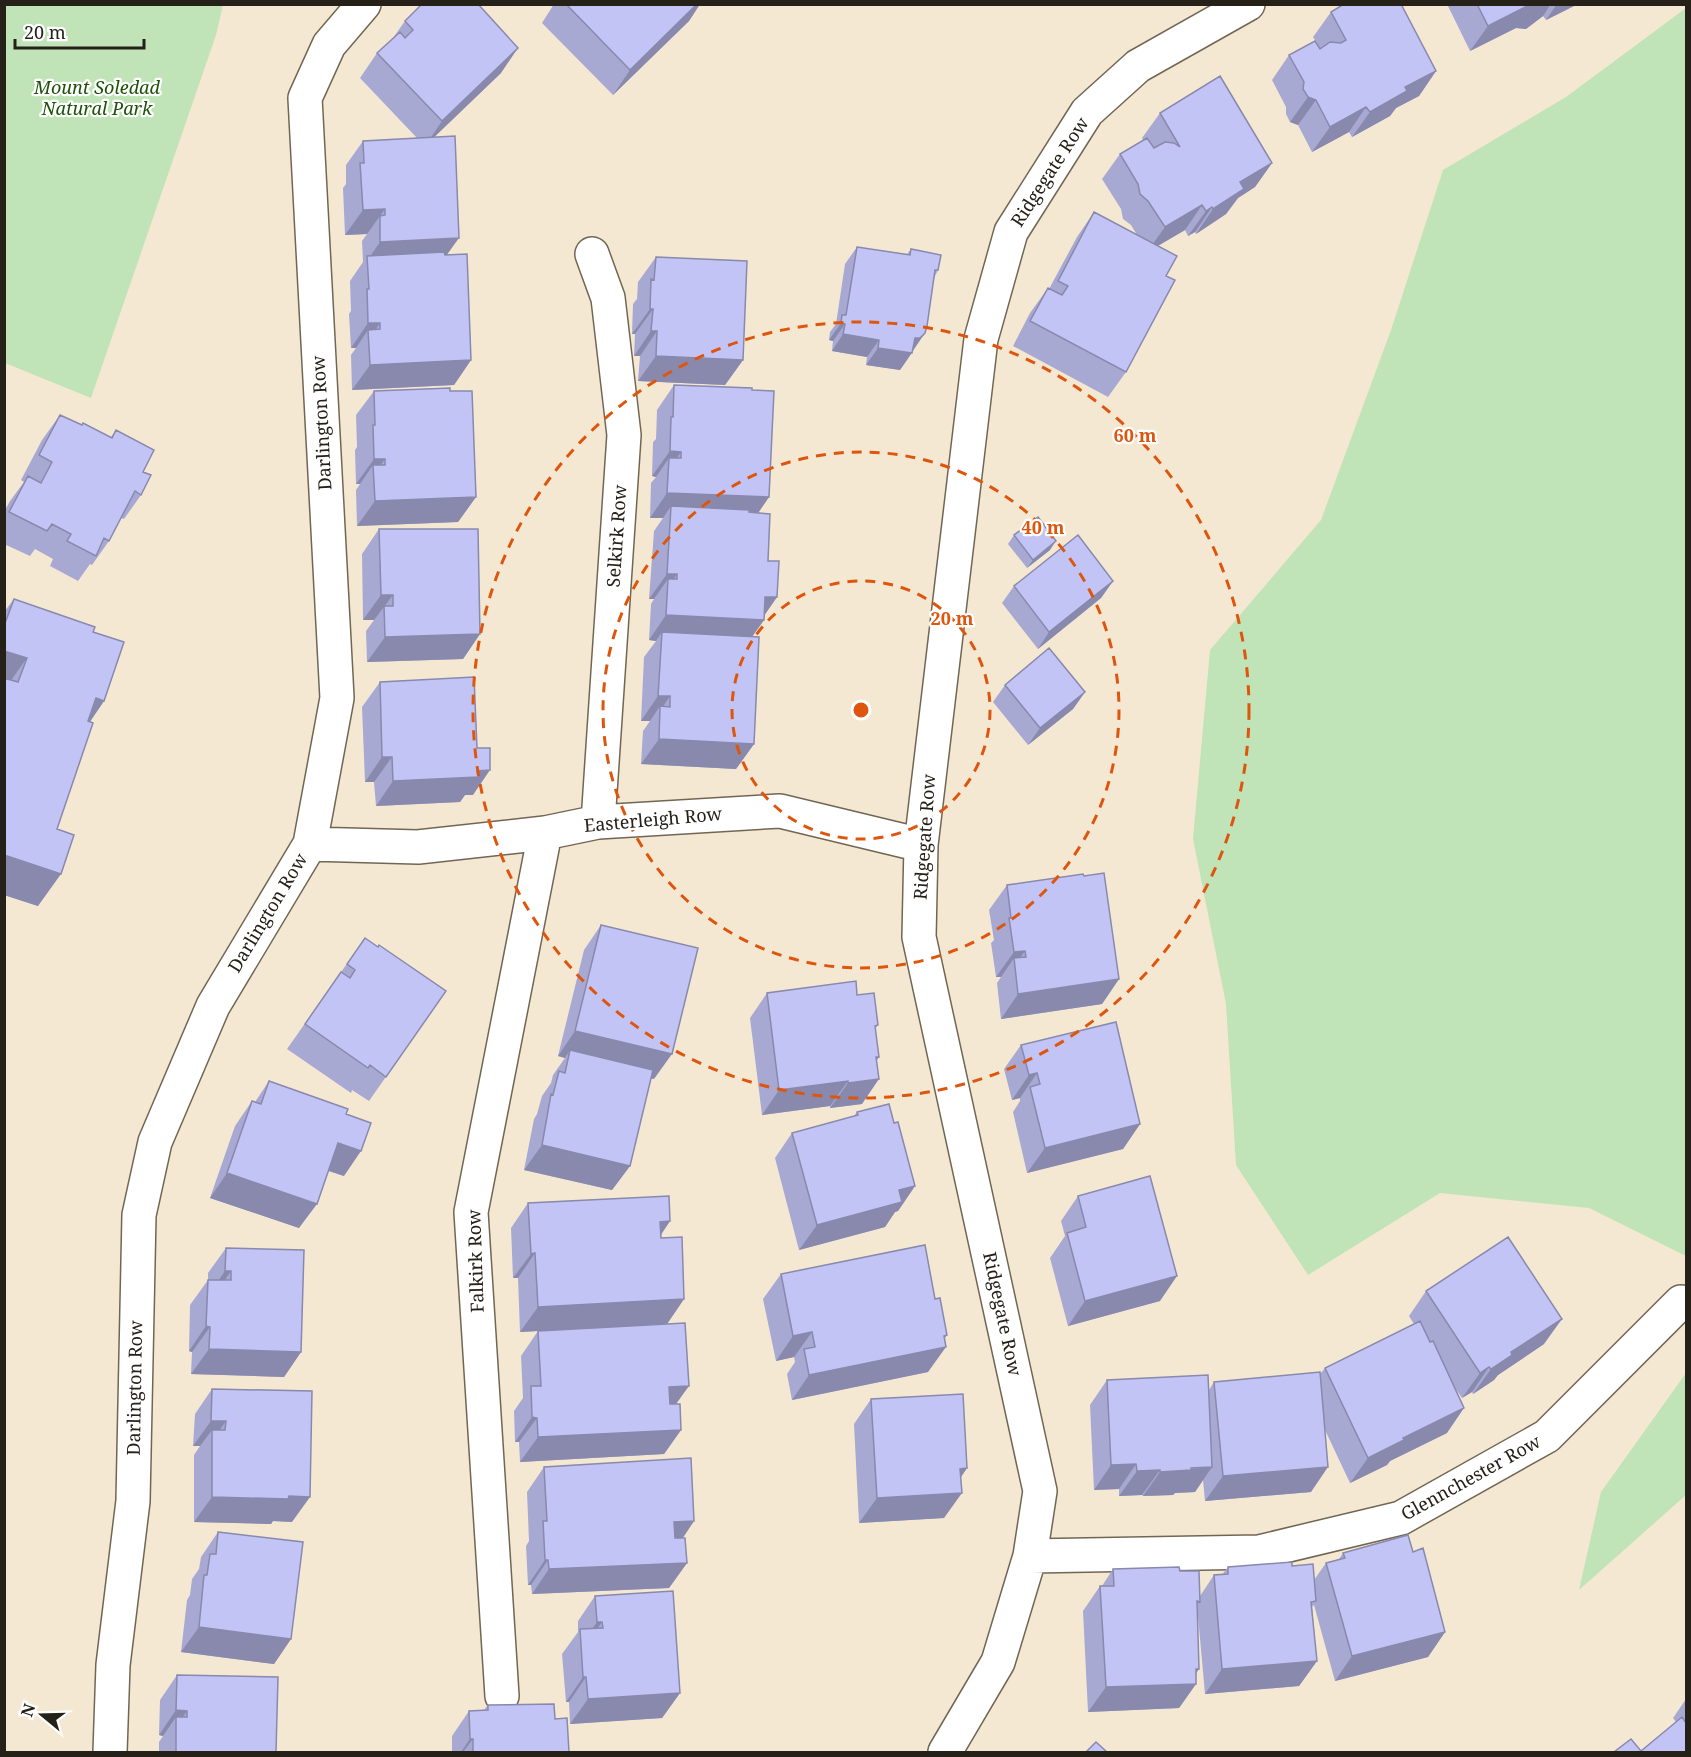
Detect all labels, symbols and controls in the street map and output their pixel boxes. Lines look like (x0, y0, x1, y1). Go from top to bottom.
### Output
scale bar (15, 12, 144, 50)
text: 20 m (24, 20, 66, 44)
park label: Mount Soledad Natural Park (33, 75, 160, 120)
street label: Ridgegate Row (1005, 112, 1094, 231)
street label: Darlington Row (305, 355, 337, 491)
text: 60 m (1114, 423, 1157, 447)
street label: Selkirk Row (600, 483, 632, 588)
text: 40 m (1022, 515, 1065, 539)
text: 20 m (931, 606, 974, 630)
centre of rings (851, 700, 871, 720)
street label: Ridgegate Row (908, 773, 940, 901)
street label: Easterleigh Row (583, 801, 723, 837)
street label: Darlington Row (222, 848, 312, 977)
street label: Falkirk Row (461, 1209, 489, 1313)
street label: Ridgegate Row (978, 1250, 1028, 1378)
street label: Darlington Row (121, 1320, 147, 1456)
street label: Glennchester Row (1396, 1429, 1545, 1525)
north arrow (12, 1685, 72, 1745)
text: N (15, 1700, 40, 1720)

